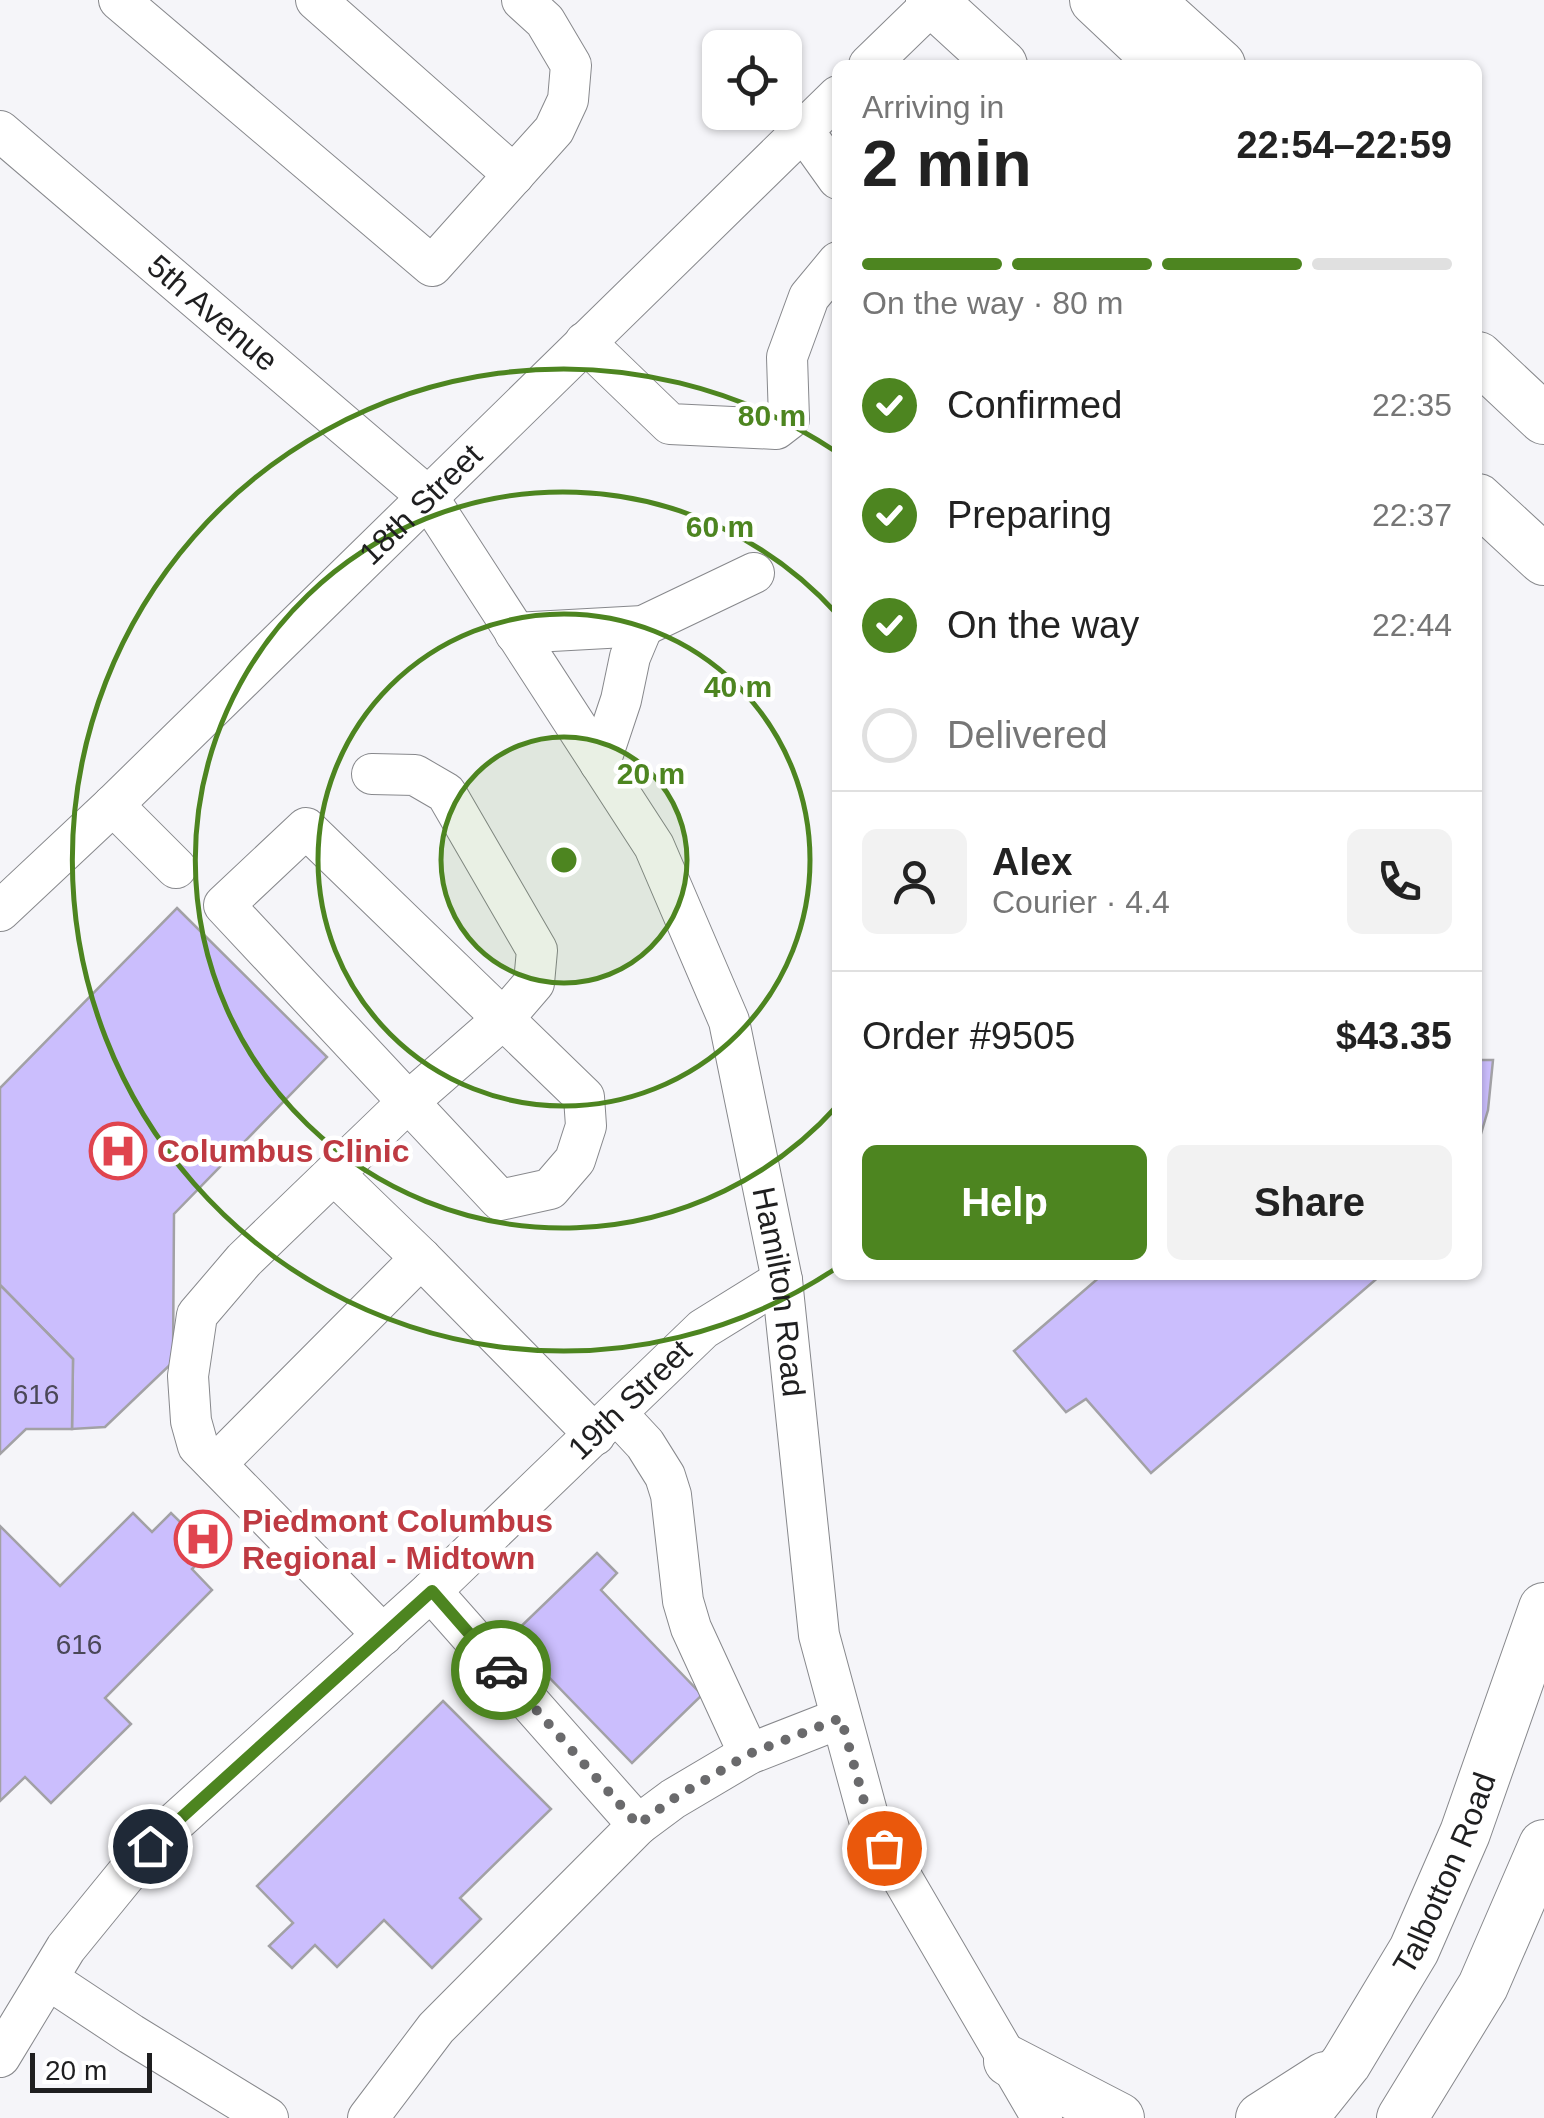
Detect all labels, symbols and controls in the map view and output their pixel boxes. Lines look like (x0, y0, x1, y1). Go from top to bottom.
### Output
map controls (702, 30, 802, 130)
button: locate (702, 30, 802, 130)
text: Arriving in (862, 89, 1004, 125)
text: 22:54–22:59 (1236, 124, 1452, 166)
text: 2 min (862, 127, 1032, 200)
street label: 5th Avenue (140, 247, 285, 378)
text: On the way · 80 m (862, 285, 1123, 321)
icon: check (862, 378, 917, 433)
text: Confirmed (947, 384, 1122, 426)
text: 22:35 (1372, 387, 1452, 423)
text: 80 m (738, 399, 806, 432)
street label: 18th Street (352, 437, 489, 572)
icon: check (862, 488, 917, 543)
text: Preparing (947, 494, 1112, 536)
text: 22:37 (1372, 497, 1452, 533)
text: 60 m (686, 510, 754, 543)
icon: check (862, 598, 917, 653)
text: On the way (947, 604, 1139, 646)
text: 22:44 (1372, 607, 1452, 643)
text: 40 m (704, 670, 772, 703)
text: Delivered (947, 714, 1108, 756)
text: 20 m (617, 757, 685, 790)
button: person (862, 829, 967, 934)
button: phone (1347, 829, 1452, 934)
text: Alex (992, 841, 1072, 883)
centre of rings (546, 842, 582, 878)
text: Courier · 4.4 (992, 884, 1170, 920)
text: Order #9505 (862, 1015, 1075, 1057)
text: $43.35 (1336, 1015, 1452, 1057)
hospital icon: Columbus Clinic (88, 1121, 148, 1181)
place label: Columbus Clinic (157, 1133, 409, 1169)
button: Help (862, 1145, 1147, 1260)
button: Share (1167, 1145, 1452, 1260)
street label: Hamilton Road (745, 1184, 812, 1398)
street label: 19th Street (561, 1332, 699, 1467)
house number: 616 (13, 1379, 59, 1410)
place label: Piedmont Columbus Regional - Midtown (242, 1503, 553, 1576)
hospital icon: Piedmont Columbus Regional - Midtown (173, 1509, 233, 1569)
courier (451, 1620, 551, 1720)
house number: 616 (56, 1629, 102, 1660)
icon: car (474, 1643, 529, 1698)
street label: Talbotton Road (1386, 1768, 1503, 1981)
pin (108, 1804, 193, 1889)
pin (842, 1806, 927, 1891)
icon: home (123, 1819, 178, 1874)
icon: bag (857, 1821, 912, 1876)
scale bar (30, 2048, 152, 2092)
text: 20 m (45, 2055, 107, 2086)

